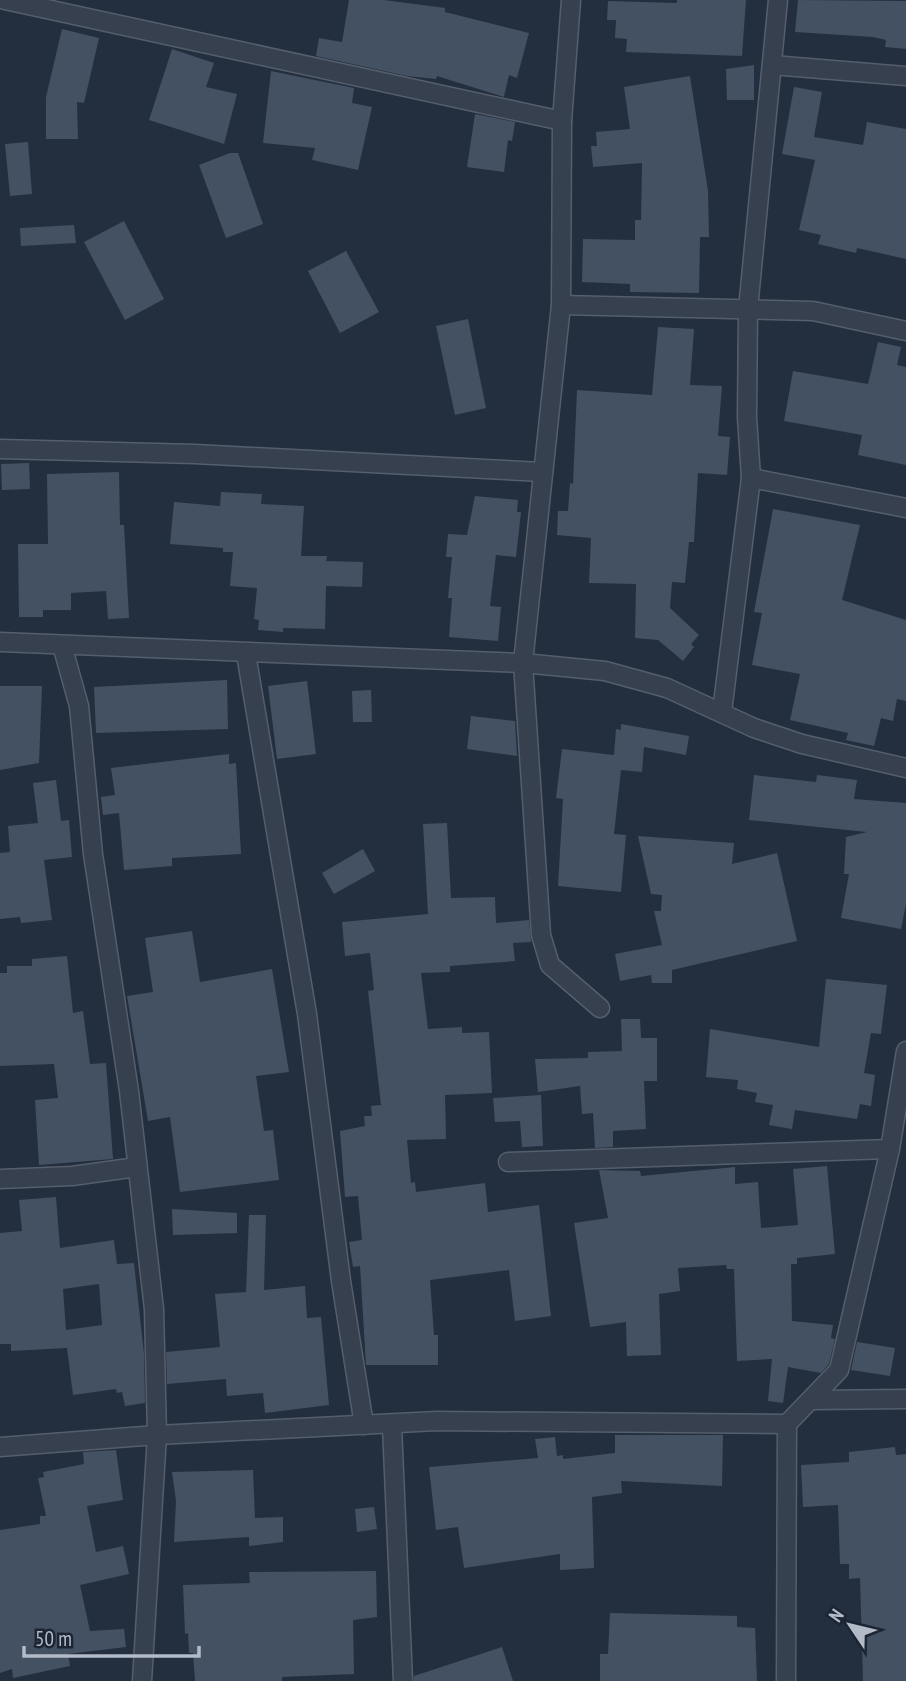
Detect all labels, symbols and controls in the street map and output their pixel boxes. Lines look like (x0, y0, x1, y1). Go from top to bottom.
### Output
north arrow (815, 1590, 885, 1660)
text: N (823, 1604, 849, 1626)
scale bar (24, 1614, 200, 1658)
text: 50 m (35, 1625, 72, 1652)

